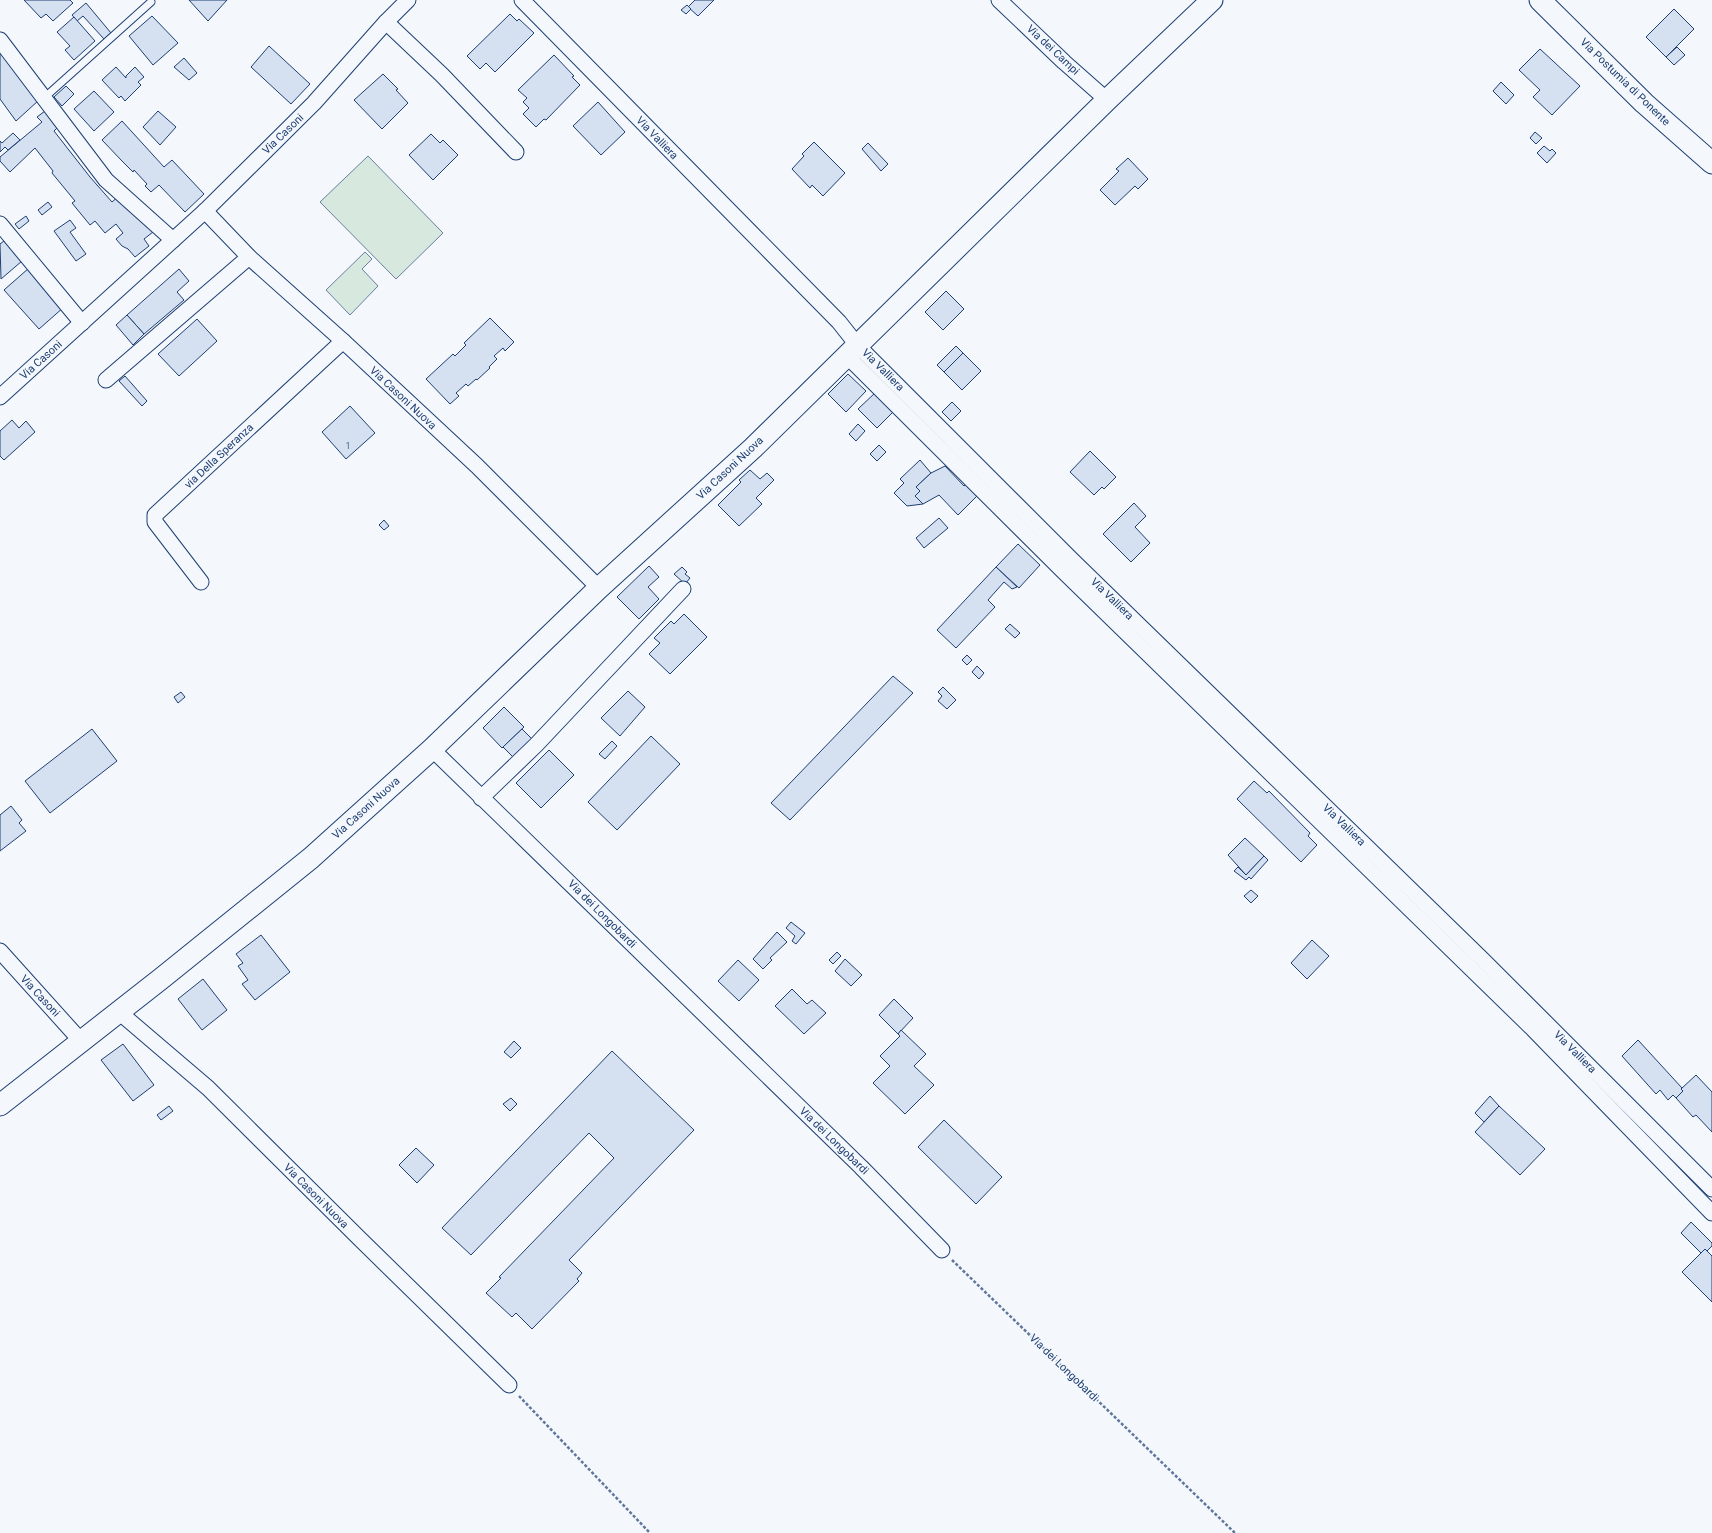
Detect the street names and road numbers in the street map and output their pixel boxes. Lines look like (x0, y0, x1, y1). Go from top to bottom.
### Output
street label: Via dei Campi (1024, 22, 1082, 78)
street label: Via Postumia di Ponente (1577, 36, 1673, 128)
street label: Via Casoni (260, 111, 306, 157)
street label: Via Valliera (633, 114, 681, 162)
street label: Via Casoni (17, 338, 65, 382)
street label: Via Valliera (859, 346, 907, 394)
street label: Via Casoni Nuova (367, 364, 439, 432)
street label: via Della Speranza (182, 421, 256, 491)
street label: Via Casoni Nuova (694, 434, 766, 502)
street label: Via Valliera (1088, 575, 1136, 623)
street label: Via Casoni Nuova (330, 774, 402, 842)
street label: Via Valliera (1320, 801, 1368, 849)
street label: Via dei Longobardi (565, 877, 639, 951)
street label: Via Casoni (17, 972, 63, 1020)
street label: Via Valliera (1551, 1028, 1599, 1076)
street label: Via dei Longobardi (797, 1105, 871, 1177)
street label: Via Casoni Nuova (281, 1161, 351, 1231)
street label: Via dei Longobardi (1027, 1332, 1101, 1404)

